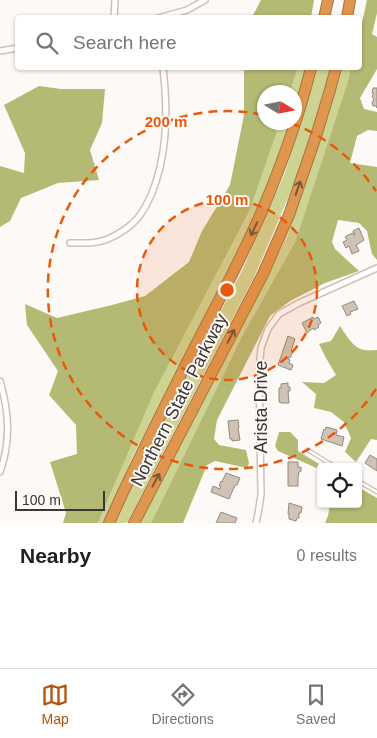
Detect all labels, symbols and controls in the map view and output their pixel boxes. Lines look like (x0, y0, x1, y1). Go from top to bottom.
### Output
search box (15, 15, 362, 70)
icon: search (33, 29, 61, 57)
text: Search here (73, 32, 177, 53)
north arrow (257, 85, 302, 130)
text: 200 m (145, 113, 187, 130)
one-way arrow (294, 181, 303, 196)
text: 100 m (206, 191, 248, 208)
one-way arrow (249, 221, 258, 236)
centre of rings (218, 281, 236, 299)
street label: Northern State Parkway (127, 310, 231, 490)
one-way arrow (227, 329, 236, 344)
street label: Arista Drive (251, 360, 271, 454)
map controls (317, 463, 362, 508)
button: locate (317, 463, 362, 508)
one-way arrow (152, 473, 161, 488)
scale bar (15, 488, 105, 511)
text: 100 m (22, 492, 61, 508)
text: Nearby (20, 544, 91, 567)
text: 0 results (297, 547, 357, 564)
tab: Map (41, 681, 69, 727)
tab: Directions (152, 681, 214, 727)
tab: Saved (296, 681, 336, 727)

